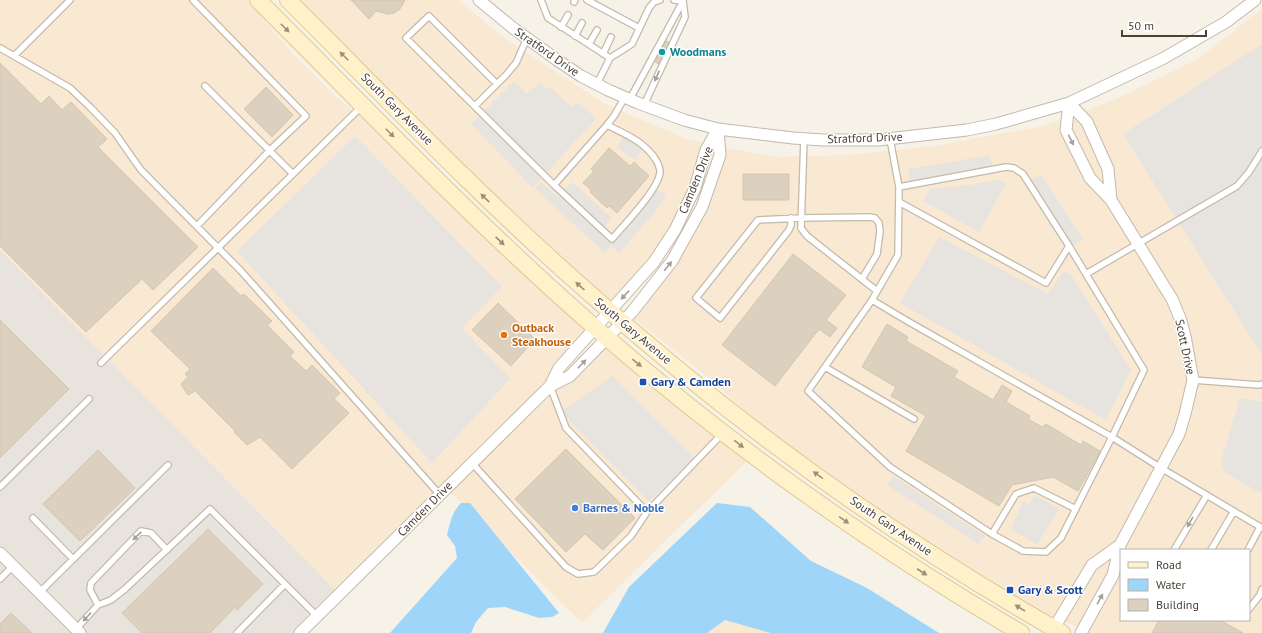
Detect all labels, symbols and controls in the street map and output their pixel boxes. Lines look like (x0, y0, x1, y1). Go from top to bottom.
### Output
scale bar (1122, 12, 1206, 38)
text: 50 m (1128, 18, 1154, 33)
one-way arrow (280, 23, 290, 33)
street label: Stratford Drive (512, 24, 582, 79)
place label: Woodmans (670, 44, 726, 59)
marker: Woodmans (657, 47, 667, 57)
one-way arrow (339, 51, 349, 61)
street label: South Gary Avenue (358, 69, 437, 148)
one-way arrow (654, 70, 660, 82)
one-way arrow (385, 128, 395, 138)
street label: Stratford Drive (827, 129, 903, 146)
one-way arrow (1068, 135, 1074, 146)
street label: Camden Drive (675, 144, 716, 216)
one-way arrow (480, 193, 490, 202)
one-way arrow (496, 236, 505, 245)
one-way arrow (663, 261, 672, 272)
one-way arrow (576, 282, 585, 291)
one-way arrow (621, 291, 630, 300)
street label: South Gary Avenue (592, 294, 675, 367)
street label: Scott Drive (1172, 318, 1199, 376)
place label: Outback Steakhouse (512, 320, 571, 349)
marker: Outback Steakhouse (499, 330, 509, 340)
one-way arrow (577, 359, 587, 369)
one-way arrow (632, 359, 643, 367)
place label: Gary & Camden (651, 374, 731, 389)
marker: Gary & Camden (638, 377, 648, 387)
one-way arrow (734, 440, 745, 448)
one-way arrow (812, 471, 823, 479)
street label: Camden Drive (394, 478, 455, 539)
street label: South Gary Avenue (847, 493, 935, 559)
place label: Barnes & Noble (583, 500, 664, 515)
marker: Barnes & Noble (570, 503, 580, 513)
one-way arrow (839, 516, 850, 524)
one-way arrow (1187, 516, 1194, 528)
one-way arrow (132, 532, 142, 541)
legend (1120, 549, 1250, 621)
text: Road (1156, 557, 1181, 572)
one-way arrow (916, 569, 928, 576)
text: Water (1156, 577, 1186, 592)
place label: Gary & Scott (1018, 582, 1084, 597)
marker: Gary & Scott (1005, 585, 1015, 595)
one-way arrow (1097, 593, 1103, 605)
text: Building (1156, 597, 1199, 612)
one-way arrow (1015, 604, 1025, 612)
one-way arrow (82, 612, 92, 622)

